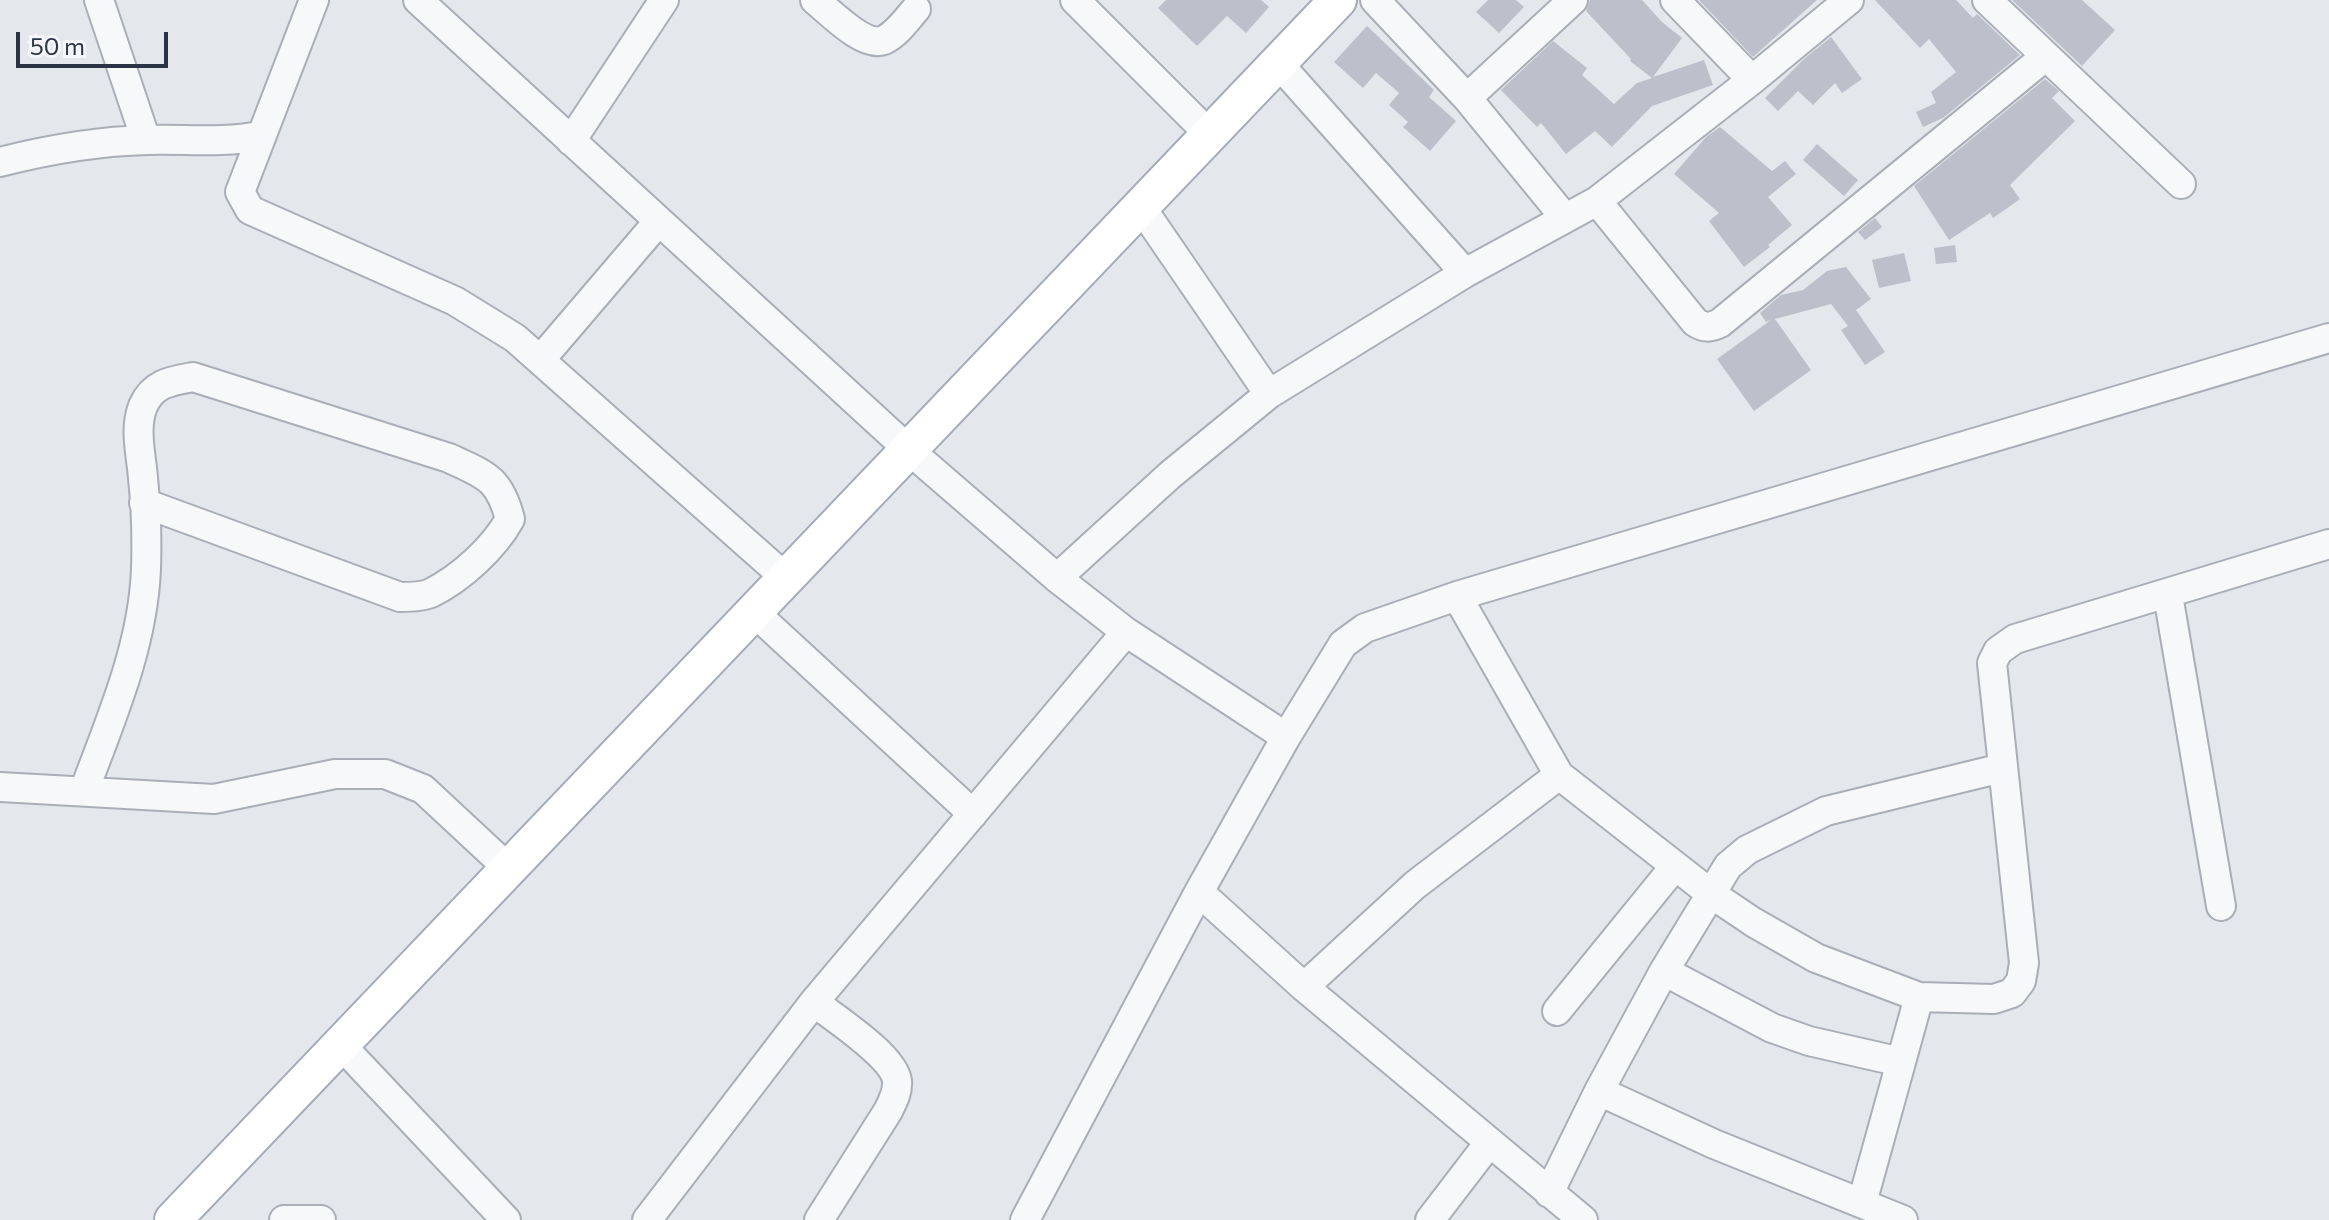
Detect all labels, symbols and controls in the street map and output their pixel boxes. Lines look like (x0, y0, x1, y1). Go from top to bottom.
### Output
scale bar (20, 16, 172, 66)
text: 50 m (30, 31, 85, 60)

